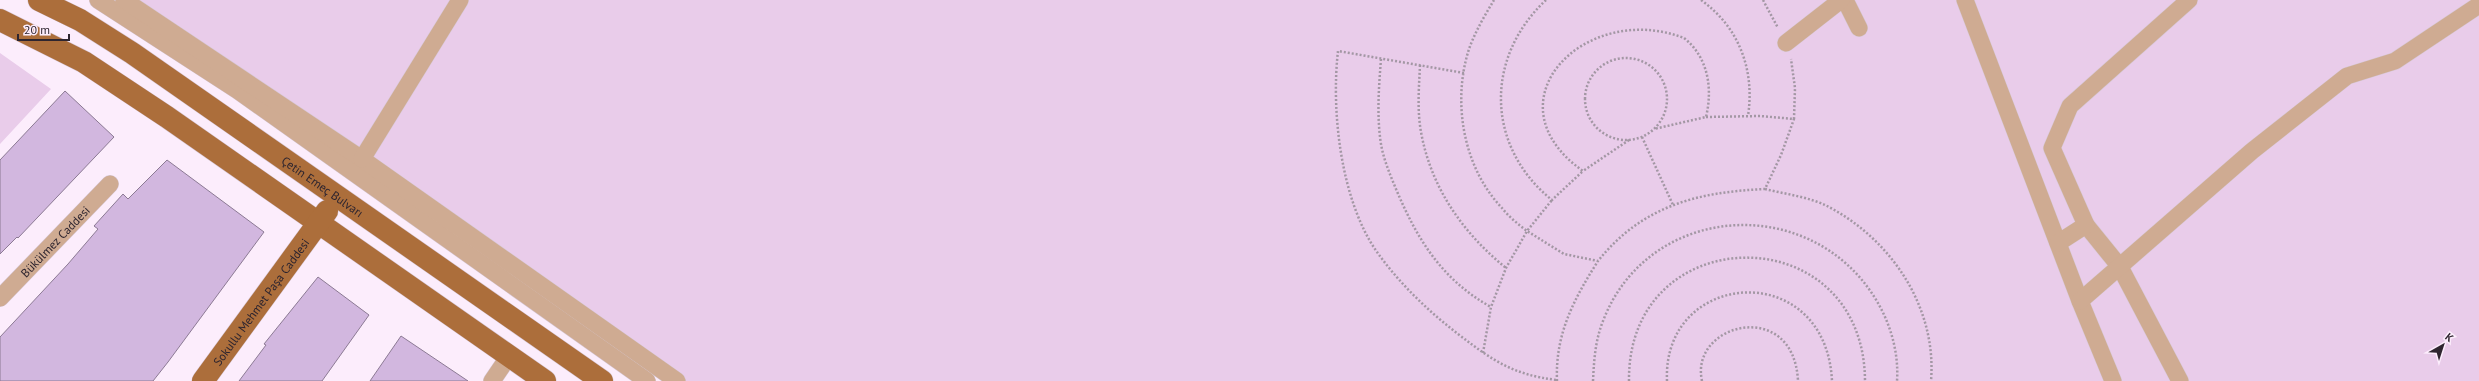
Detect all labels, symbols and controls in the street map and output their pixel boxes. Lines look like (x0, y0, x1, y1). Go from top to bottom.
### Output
scale bar (18, 16, 69, 42)
text: 20 m (24, 22, 50, 37)
street label: Çetin Emeç Bulvarı (279, 153, 367, 220)
street label: Bükülmez Caddesi (17, 202, 93, 280)
street label: Sokullu Mehmet Paşa Caddesi (209, 235, 312, 368)
north arrow (2423, 325, 2463, 365)
text: K (2442, 330, 2456, 345)

